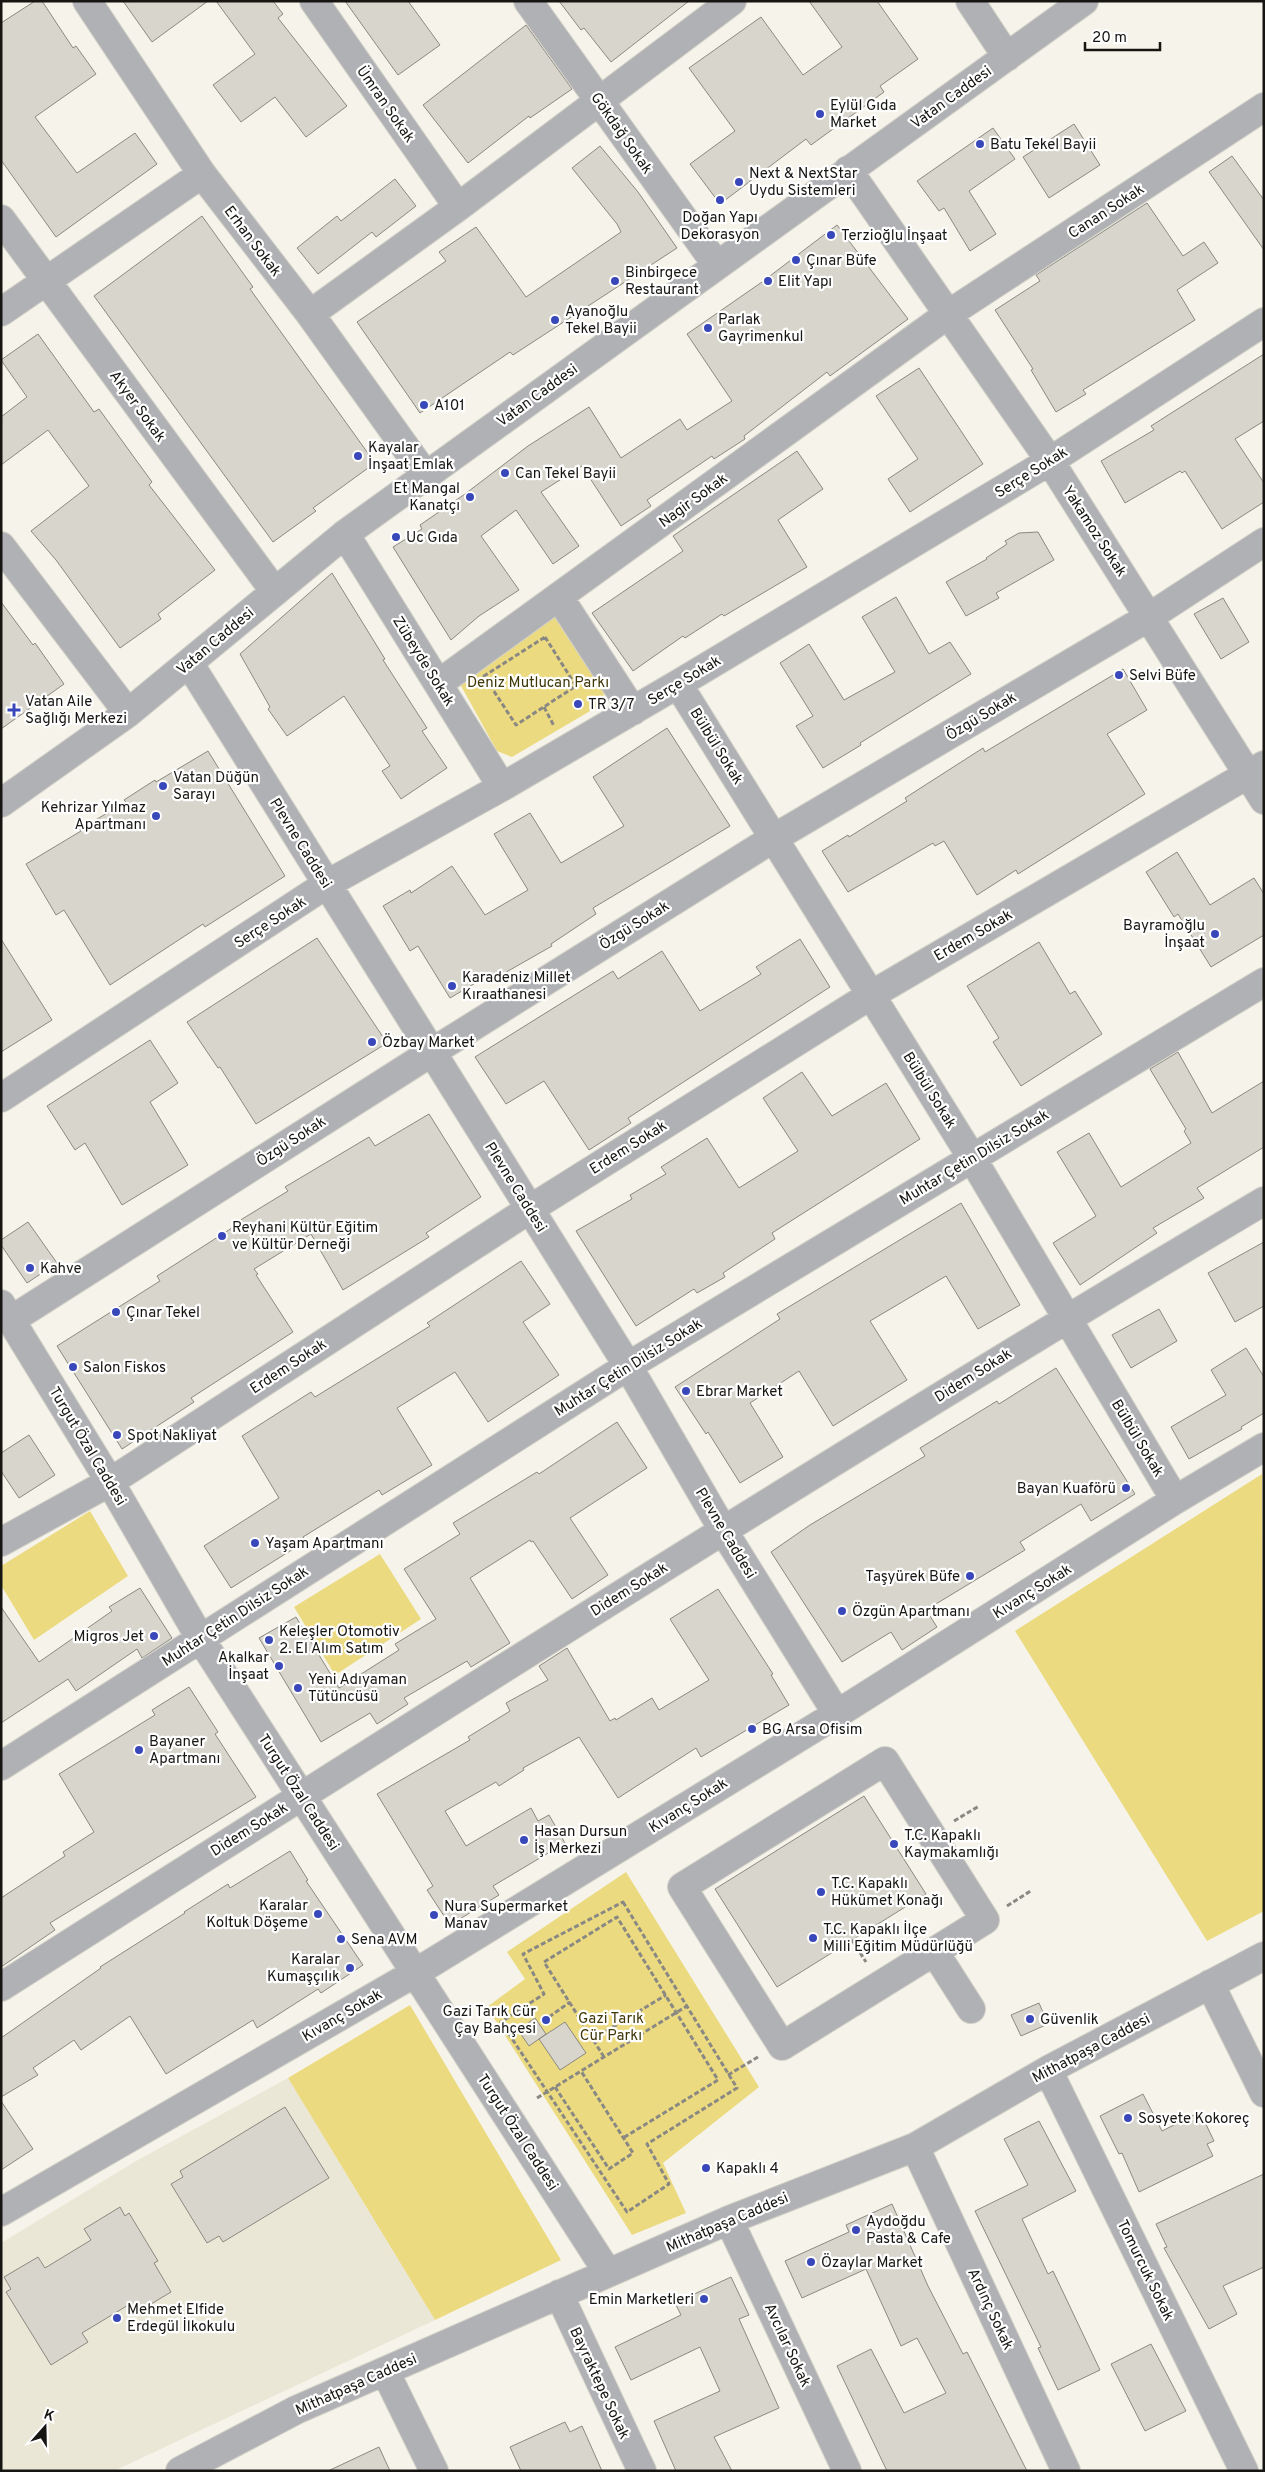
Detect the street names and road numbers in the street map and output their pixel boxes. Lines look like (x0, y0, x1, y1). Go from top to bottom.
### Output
street label: Ümran Sokak (351, 62, 419, 147)
street label: Vatan Caddesi (908, 62, 996, 134)
street label: Gökdağ Sokak (586, 89, 656, 178)
street label: Canan Sokak (1065, 181, 1148, 244)
street label: Erhan Sokak (219, 203, 285, 281)
street label: Vatan Caddesi (494, 360, 582, 432)
street label: Akyer Sokak (104, 367, 169, 446)
street label: Serçe Sokak (992, 443, 1072, 503)
street label: Nagir Sokak (656, 470, 732, 533)
street label: Yakamoz Sokak (1057, 483, 1130, 581)
street label: Vatan Caddesi (173, 604, 259, 680)
street label: Zübeyde Sokak (387, 613, 458, 711)
street label: Serçe Sokak (645, 652, 725, 711)
street label: Özgü Sokak (942, 688, 1021, 746)
street label: Bülbül Sokak (685, 705, 747, 789)
street label: Plevne Caddesi (264, 795, 335, 892)
street label: Serçe Sokak (231, 893, 310, 954)
street label: Özgü Sokak (596, 896, 673, 955)
street label: Erdem Sokak (931, 906, 1017, 966)
street label: Bülbül Sokak (898, 1049, 960, 1133)
street label: Muhtar Çetin Dilsiz Sokak (897, 1106, 1053, 1210)
street label: Özgü Sokak (253, 1112, 330, 1172)
street label: Erdem Sokak (587, 1117, 671, 1180)
street label: Plevne Caddesi (479, 1139, 550, 1236)
street label: Muhtar Çetin Dilsiz Sokak (551, 1315, 706, 1422)
street label: Erdem Sokak (247, 1335, 331, 1399)
street label: Didem Sokak (932, 1345, 1016, 1408)
street label: Turgut Özal Caddesi (44, 1383, 131, 1510)
street label: Bülbül Sokak (1106, 1397, 1167, 1481)
street label: Plevne Caddesi (690, 1485, 759, 1583)
street label: Didem Sokak (588, 1559, 672, 1622)
street label: Kıvanç Sokak (990, 1560, 1076, 1624)
street label: Muhtar Çetin Dilsiz Sokak (159, 1563, 313, 1672)
street label: Turgut Özal Caddesi (253, 1730, 343, 1855)
street label: Kıvanç Sokak (646, 1774, 732, 1838)
street label: Didem Sokak (208, 1799, 292, 1862)
street label: Kıvanç Sokak (299, 1986, 386, 2047)
street label: Mithatpaşa Caddesi (1029, 2010, 1154, 2088)
street label: Turgut Özal Caddesi (472, 2070, 562, 2195)
street label: Mithatpaşa Caddesi (664, 2189, 792, 2258)
street label: Tomurcuk Sokak (1112, 2217, 1177, 2324)
street label: Ardınç Sokak (962, 2266, 1017, 2354)
street label: Avcılar Sokak (759, 2301, 814, 2391)
street label: Bayraktepe Sokak (564, 2324, 633, 2443)
street label: Mithatpaşa Caddesi (293, 2350, 420, 2421)

